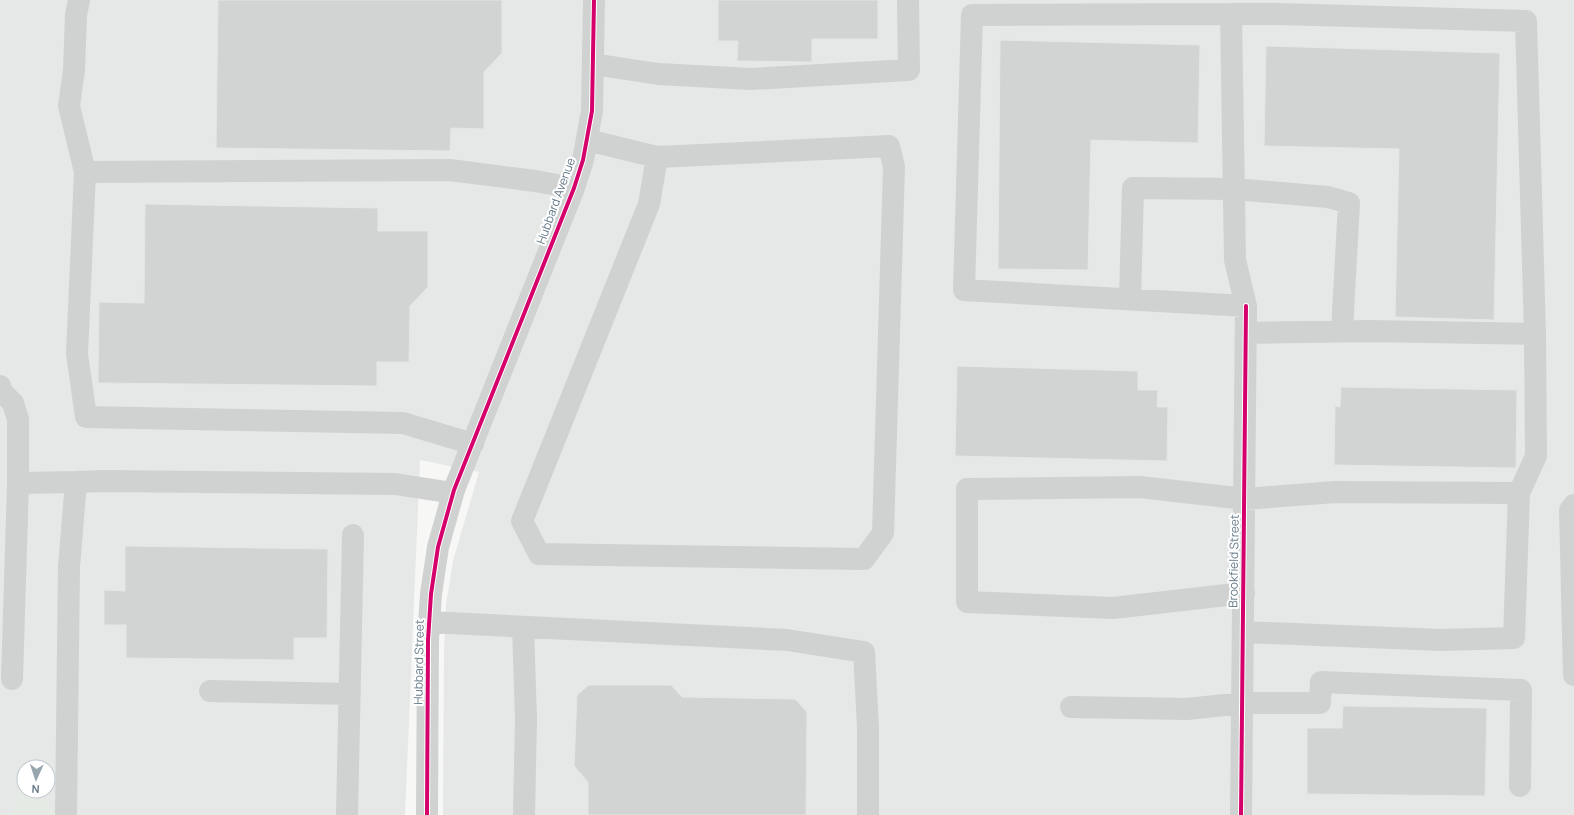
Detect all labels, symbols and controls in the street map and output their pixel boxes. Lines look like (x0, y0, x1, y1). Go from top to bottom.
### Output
street label: Hubbard Avenue (532, 155, 579, 246)
street label: Brookfield Street (1224, 514, 1243, 608)
street label: Hubbard Street (409, 619, 428, 705)
north arrow (16, 759, 56, 799)
text: N (31, 782, 40, 797)

